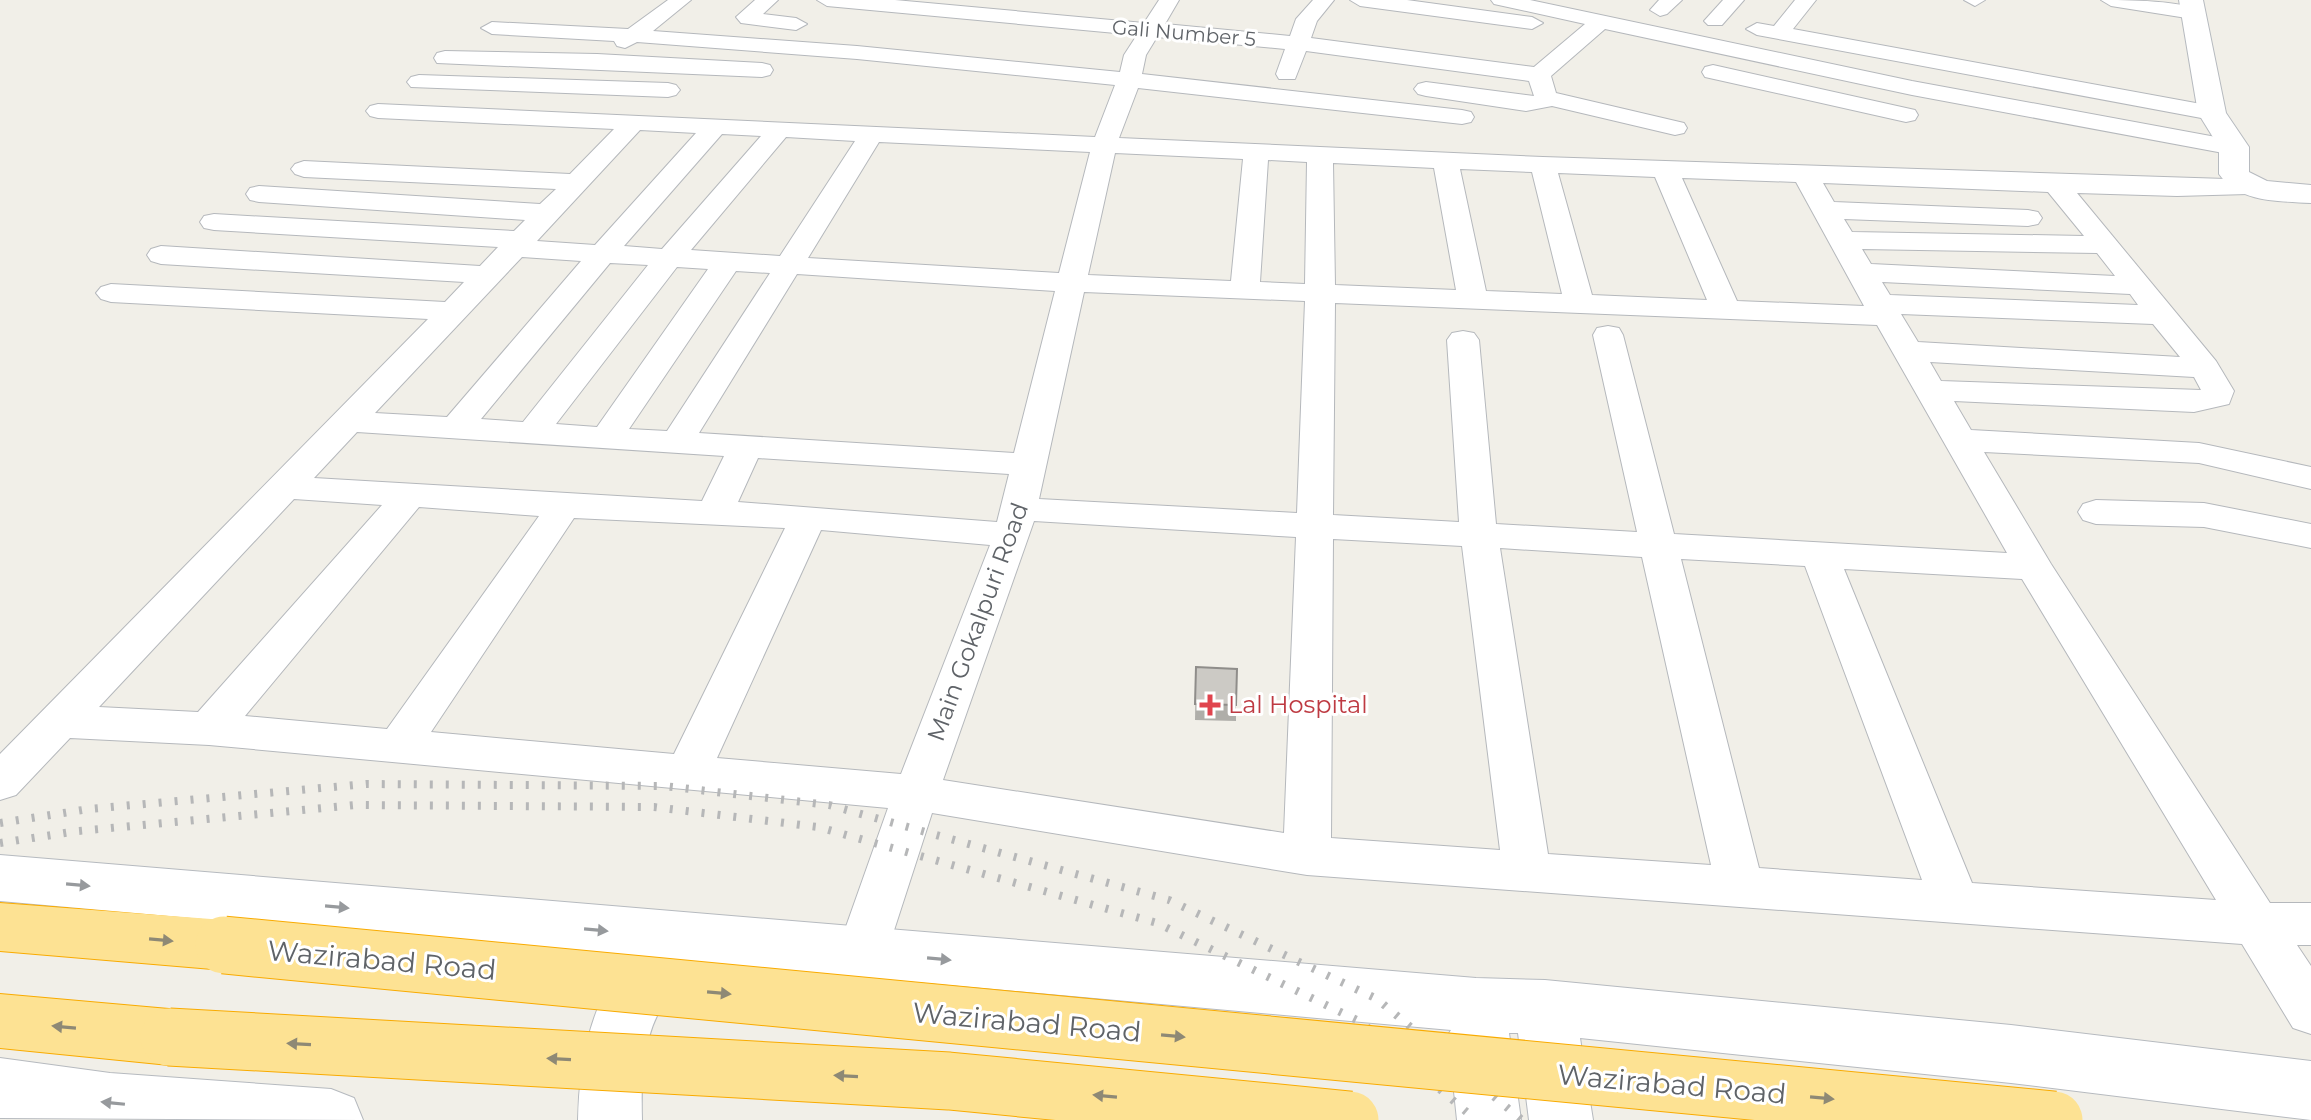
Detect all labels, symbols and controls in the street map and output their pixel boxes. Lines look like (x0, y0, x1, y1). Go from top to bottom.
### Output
street label: Gali Number 5 (1111, 15, 1257, 51)
street label: Main Gokalpuri Road (921, 499, 1034, 745)
place label: Lal Hospital (1228, 690, 1368, 719)
marker: Lal Hospital (1199, 694, 1221, 716)
one-way arrow (66, 879, 91, 892)
one-way arrow (325, 901, 350, 914)
one-way arrow (584, 924, 609, 937)
street label: Wazirabad Road (266, 933, 498, 987)
one-way arrow (149, 934, 174, 947)
one-way arrow (927, 952, 952, 965)
one-way arrow (707, 986, 732, 999)
street label: Wazirabad Road (911, 995, 1143, 1049)
one-way arrow (51, 1020, 76, 1033)
one-way arrow (1161, 1030, 1186, 1043)
one-way arrow (286, 1038, 311, 1051)
one-way arrow (546, 1052, 571, 1065)
street label: Wazirabad Road (1556, 1057, 1788, 1111)
one-way arrow (833, 1069, 858, 1082)
one-way arrow (1092, 1090, 1117, 1103)
one-way arrow (1810, 1092, 1835, 1105)
one-way arrow (100, 1096, 125, 1109)

